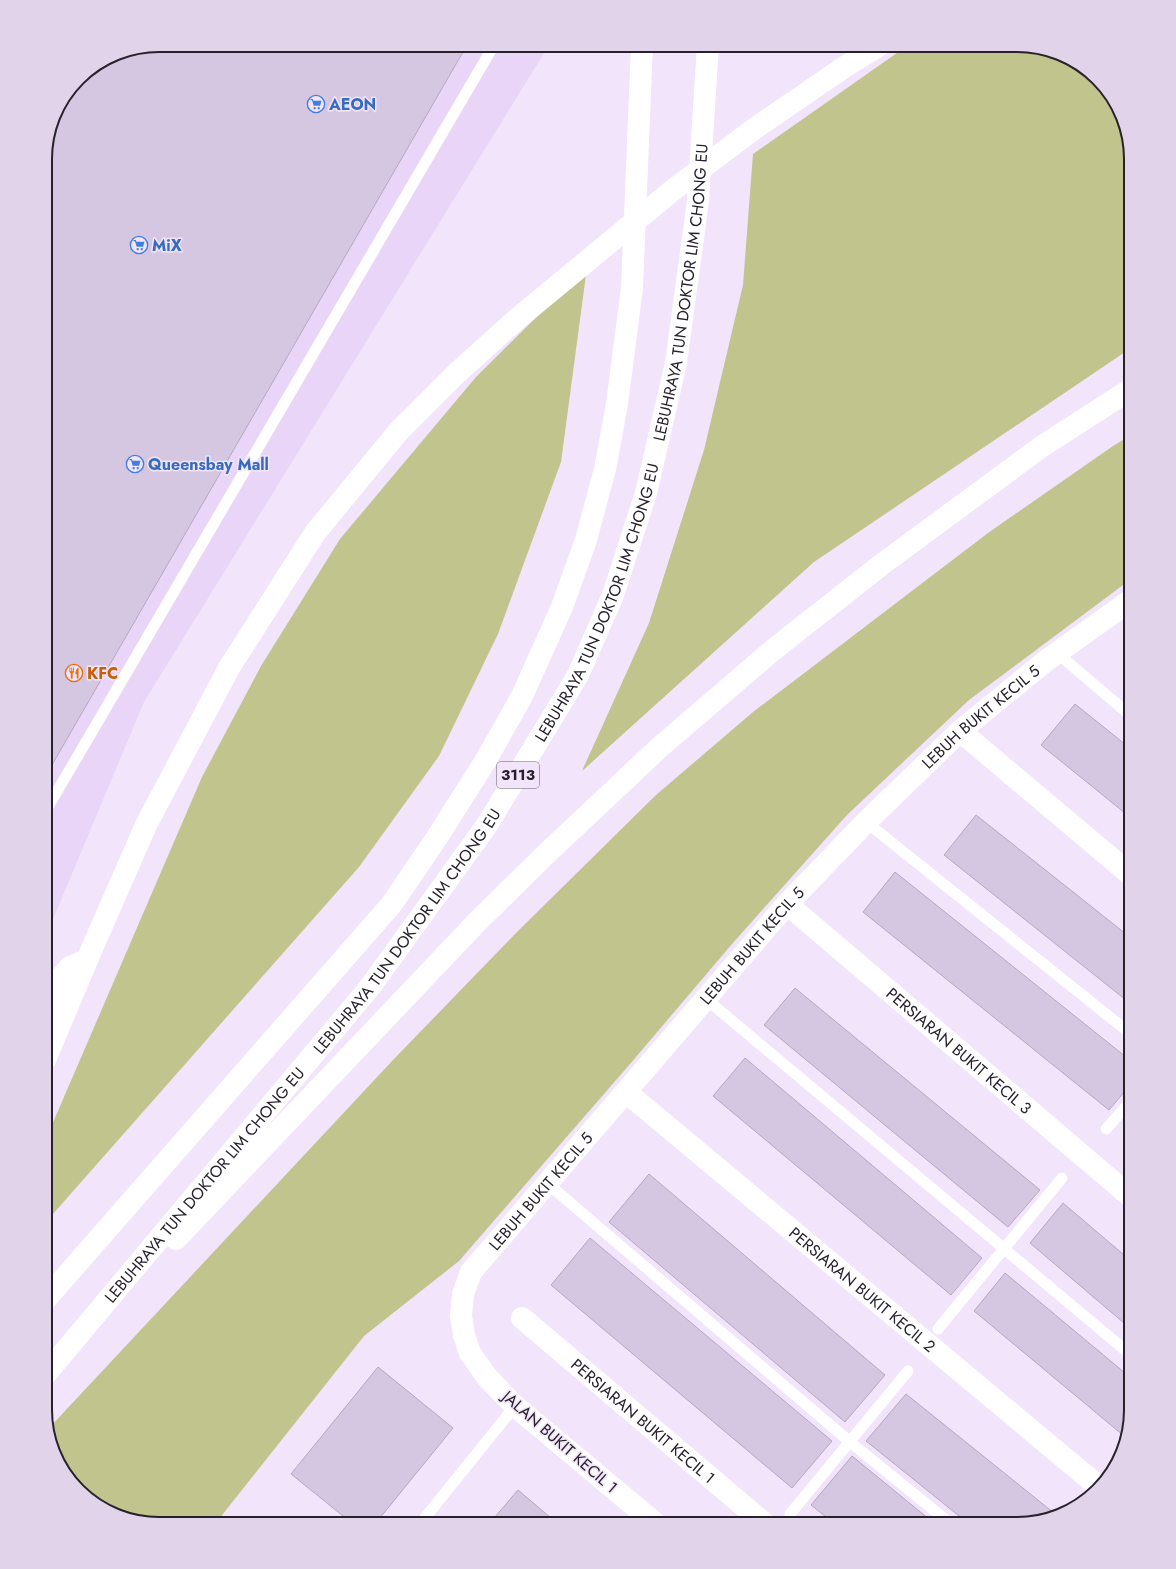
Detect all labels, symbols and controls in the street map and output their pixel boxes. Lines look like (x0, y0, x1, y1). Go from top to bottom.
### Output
place label: AEON (328, 93, 376, 116)
supermarket icon: AEON (306, 94, 326, 114)
street label: LEBUHRAYA TUN DOKTOR LIM CHONG EU (647, 143, 713, 443)
place label: MiX (152, 234, 182, 257)
supermarket icon: MiX (129, 235, 149, 255)
place label: Queensbay Mall (148, 453, 269, 476)
supermarket icon: Queensbay Mall (125, 454, 145, 474)
street label: LEBUHRAYA TUN DOKTOR LIM CHONG EU (529, 461, 664, 746)
street label: LEBUH BUKIT KECIL 5 (916, 659, 1044, 774)
place label: KFC (87, 662, 118, 685)
restaurant icon: KFC (64, 663, 84, 683)
road number: 3113 (497, 762, 539, 788)
street label: LEBUHRAYA TUN DOKTOR LIM CHONG EU (308, 804, 506, 1058)
street label: LEBUH BUKIT KECIL 5 (694, 881, 809, 1009)
street label: PERSIARAN BUKIT KECIL 3 (881, 982, 1037, 1119)
street label: LEBUHRAYA TUN DOKTOR LIM CHONG EU (99, 1062, 310, 1308)
street label: LEBUH BUKIT KECIL 5 (483, 1127, 598, 1255)
street label: PERSIARAN BUKIT KECIL 2 (784, 1221, 941, 1357)
street label: PERSIARAN BUKIT KECIL 1 (566, 1353, 720, 1489)
street label: JALAN BUKIT KECIL 1 (496, 1384, 623, 1499)

